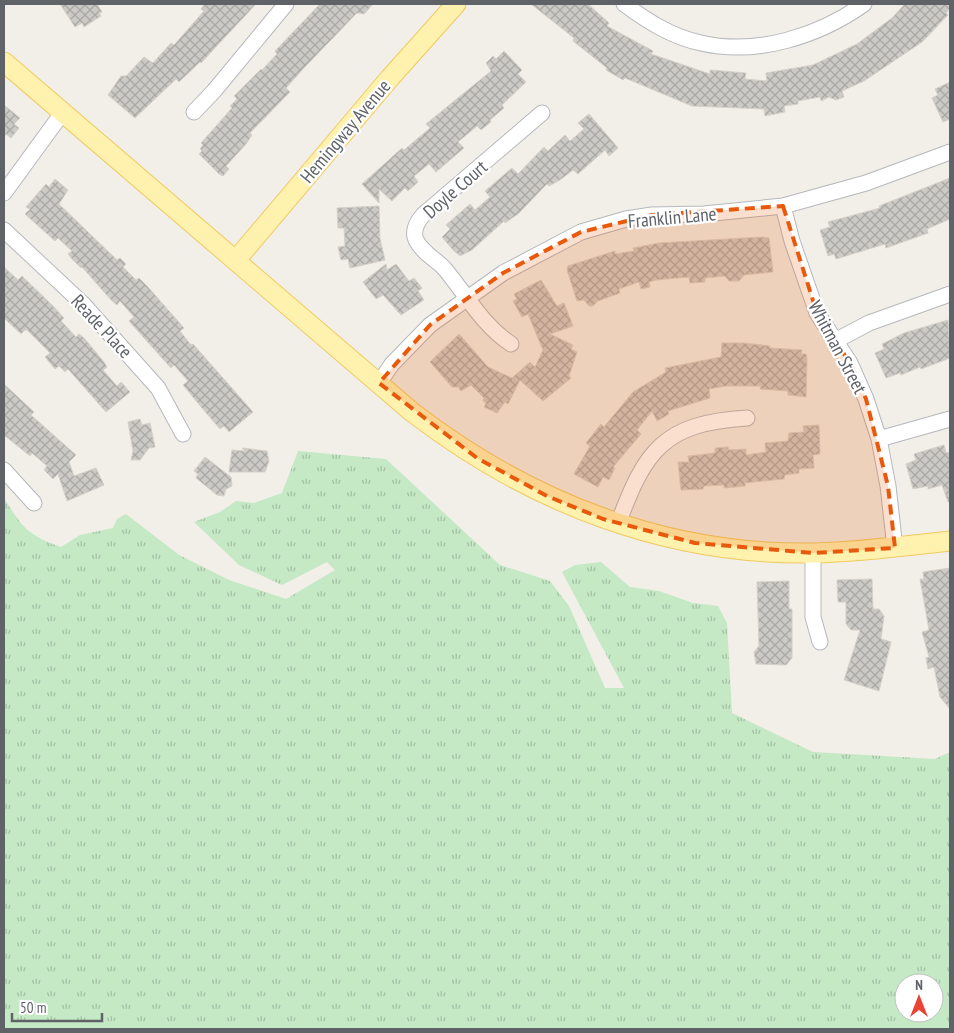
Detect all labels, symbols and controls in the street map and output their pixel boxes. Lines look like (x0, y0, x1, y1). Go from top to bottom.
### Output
street label: Hemingway Avenue (295, 74, 395, 188)
street label: Doyle Court (418, 154, 492, 223)
street label: Franklin Lane (627, 201, 717, 233)
street label: Reade Place (66, 289, 138, 363)
street label: Whitman Street (803, 296, 873, 398)
north arrow (894, 973, 944, 1023)
text: N (915, 976, 923, 994)
scale bar (12, 990, 102, 1022)
text: 50 m (20, 998, 46, 1017)

